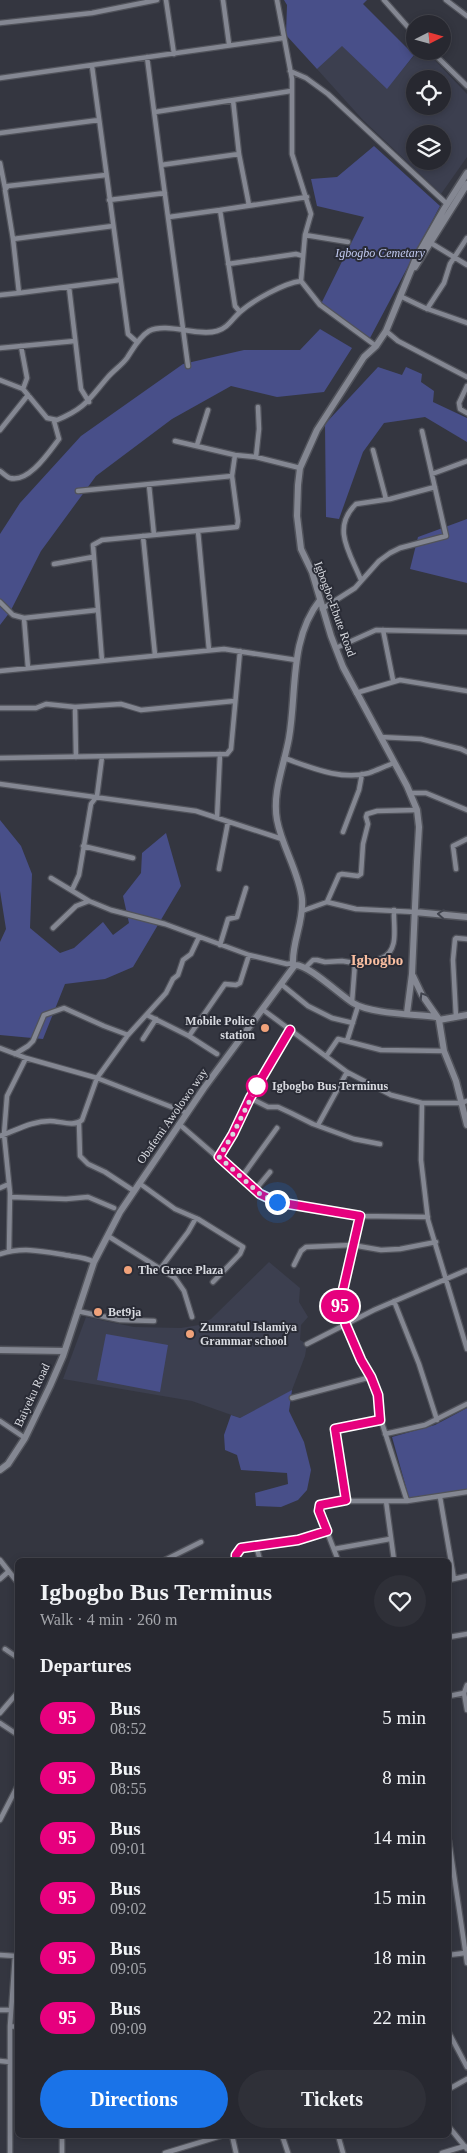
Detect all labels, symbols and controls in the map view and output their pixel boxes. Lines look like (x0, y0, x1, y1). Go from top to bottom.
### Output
north arrow (406, 15, 451, 60)
map controls (406, 15, 451, 170)
button: locate (406, 70, 451, 115)
button: layers (406, 125, 451, 170)
park label: Igbogbo Cemetary (334, 246, 425, 260)
street label: Igbogbo-Ebute Road (311, 559, 359, 659)
one-way arrow (437, 909, 445, 920)
district label: Igbogbo (351, 952, 403, 968)
one-way arrow (420, 992, 429, 1001)
place label: Mobile Police station (185, 1014, 256, 1042)
marker: Mobile Police station (259, 1022, 271, 1034)
street label: Obafemi Awolowo way (134, 1065, 210, 1167)
marker: Igbogbo Bus Terminus (246, 1075, 268, 1097)
place label: Igbogbo Bus Terminus (272, 1079, 388, 1093)
your location (265, 1190, 290, 1215)
place label: The Grace Plaza (138, 1263, 223, 1277)
marker: The Grace Plaza (122, 1264, 134, 1276)
line badge: 95 (318, 1290, 362, 1322)
text: 95 (331, 1296, 349, 1316)
place label: Bet9ja (108, 1305, 141, 1319)
marker: Bet9ja (92, 1306, 104, 1318)
place label: Zumratul Islamiya Grammar school (200, 1320, 297, 1348)
marker: Zumratul Islamiya Grammar school (184, 1328, 196, 1340)
street label: Baiyeku Road (11, 1361, 53, 1429)
button: heart (374, 1575, 426, 1627)
text: Igbogbo Bus Terminus (40, 1579, 272, 1605)
text: Walk · 4 min · 260 m (40, 1611, 177, 1628)
text: Departures (40, 1655, 131, 1676)
text: Bus (110, 1698, 141, 1719)
text: 5 min (382, 1707, 426, 1728)
text: 95 (59, 1708, 77, 1728)
text: 08:52 (110, 1720, 146, 1737)
text: Bus (110, 1758, 141, 1779)
text: 8 min (382, 1767, 426, 1788)
text: 95 (59, 1768, 77, 1788)
text: 08:55 (110, 1780, 146, 1797)
text: Bus (110, 1818, 141, 1839)
text: 14 min (373, 1827, 426, 1848)
text: 95 (59, 1828, 77, 1848)
text: 09:01 (110, 1840, 146, 1857)
text: Bus (110, 1878, 141, 1899)
text: 15 min (373, 1887, 426, 1908)
text: 95 (59, 1888, 77, 1908)
text: 09:02 (110, 1900, 146, 1917)
text: Bus (110, 1938, 141, 1959)
text: 18 min (373, 1947, 426, 1968)
text: 95 (59, 1948, 77, 1968)
text: 09:05 (110, 1960, 146, 1977)
text: Bus (110, 1998, 141, 2019)
text: 22 min (373, 2007, 426, 2028)
text: 95 (59, 2008, 77, 2028)
text: 09:09 (110, 2020, 146, 2037)
button: Directions (40, 2070, 228, 2128)
button: Tickets (238, 2070, 426, 2128)

